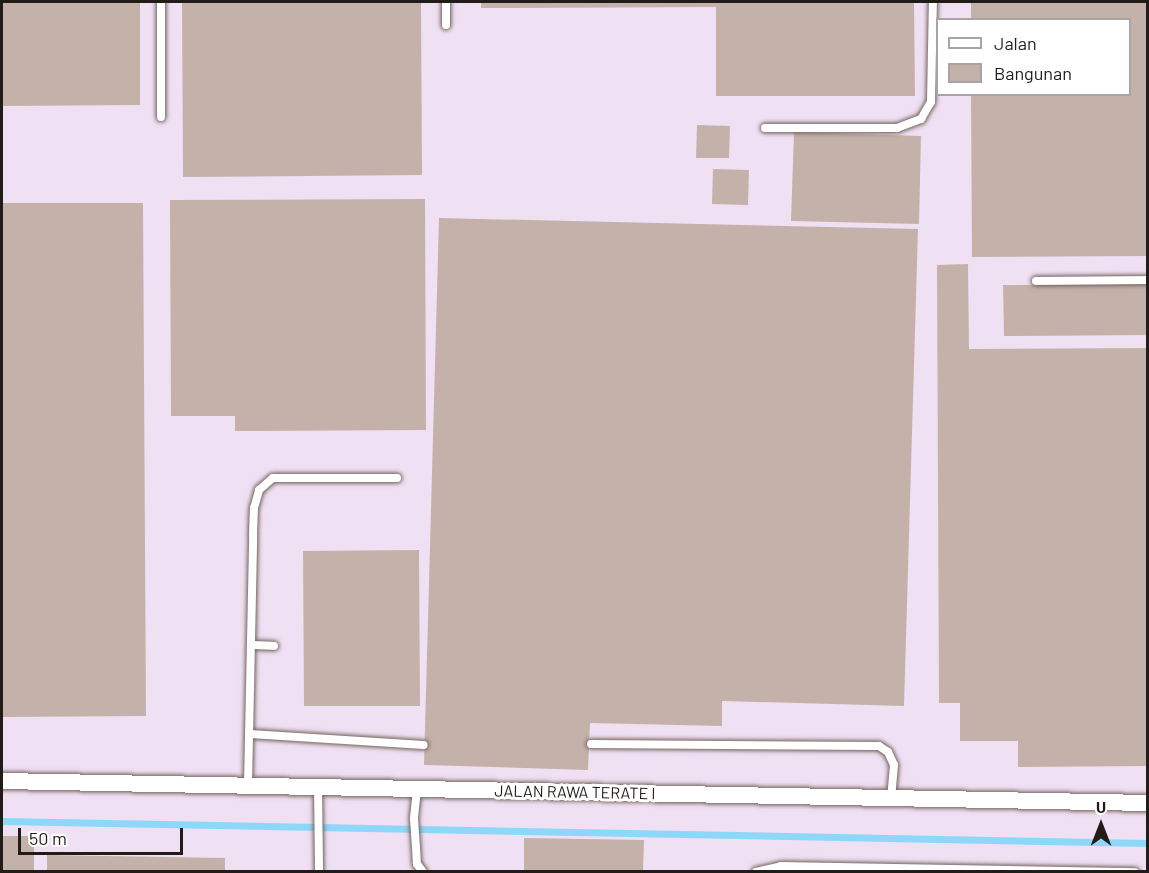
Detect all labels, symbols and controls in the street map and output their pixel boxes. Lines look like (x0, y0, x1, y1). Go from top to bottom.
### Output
legend (936, 18, 1131, 96)
text: Jalan (994, 32, 1037, 54)
text: Bangunan (994, 62, 1072, 84)
street label: JALAN RAWA TERATE I (494, 781, 656, 803)
north arrow (1071, 795, 1131, 855)
text: U (1096, 797, 1106, 816)
scale bar (21, 816, 186, 854)
text: 50 m (29, 827, 67, 849)

